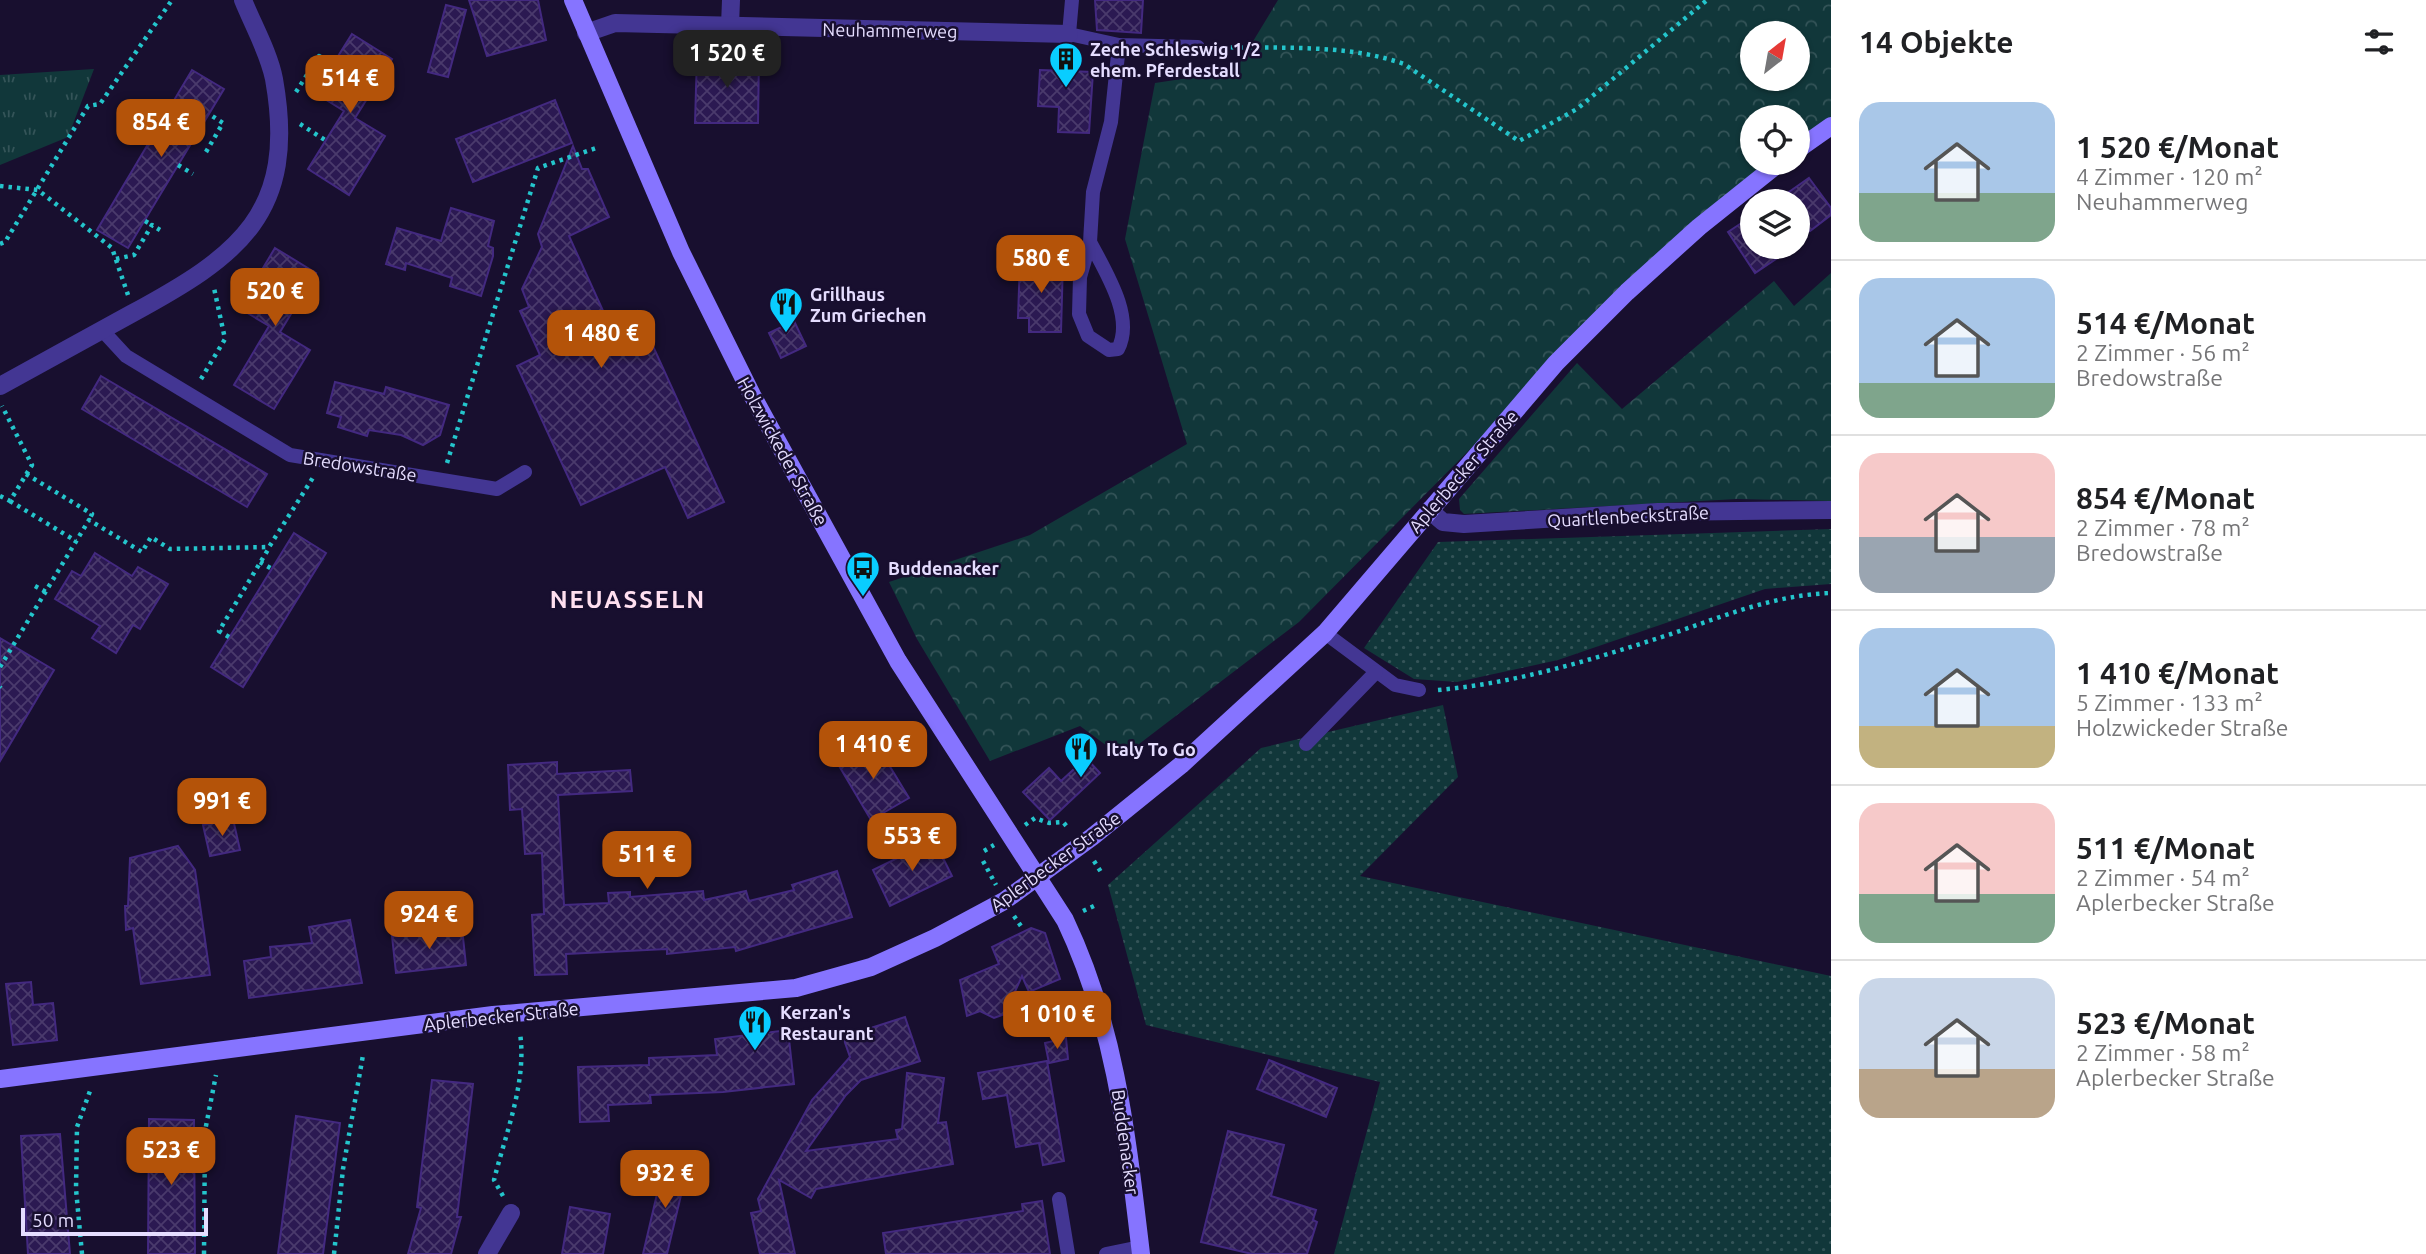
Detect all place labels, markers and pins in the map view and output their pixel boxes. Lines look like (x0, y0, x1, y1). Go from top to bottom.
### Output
pin: 1 520 € (662, 31, 792, 90)
place label: Zeche Schleswig 1/2 ehem. Pferdestall (1090, 39, 1261, 80)
building icon: Zeche Schleswig 1/2 ehem. Pferdestall (1047, 40, 1085, 89)
pin: 514 € (301, 55, 399, 115)
pin: 854 € (112, 100, 210, 159)
pin: 580 € (992, 236, 1090, 295)
pin: 520 € (226, 268, 324, 328)
place label: Grillhaus Zum Griechen (810, 284, 927, 325)
restaurant icon: Grillhaus Zum Griechen (767, 285, 805, 334)
pin: 1 480 € (536, 310, 666, 370)
bus stop icon: Buddenacker (844, 549, 882, 598)
place label: Buddenacker (888, 558, 999, 578)
pin: 1 410 € (808, 722, 938, 781)
restaurant icon: Italy To Go (1062, 730, 1100, 779)
place label: Italy To Go (1106, 739, 1196, 759)
pin: 991 € (173, 778, 271, 838)
pin: 553 € (863, 814, 961, 873)
pin: 511 € (598, 832, 696, 891)
pin: 924 € (380, 892, 478, 951)
pin: 1 010 € (992, 992, 1122, 1051)
place label: Kerzan's Restaurant (780, 1002, 874, 1043)
restaurant icon: Kerzan's Restaurant (736, 1003, 774, 1052)
pin: 523 € (122, 1128, 220, 1187)
pin: 932 € (616, 1150, 714, 1210)

